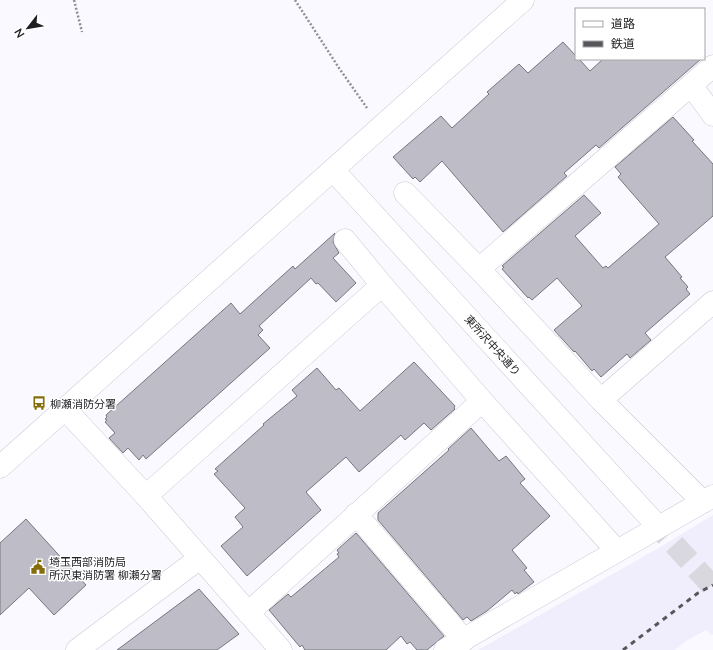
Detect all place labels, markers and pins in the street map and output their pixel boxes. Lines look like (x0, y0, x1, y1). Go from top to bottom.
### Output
bus stop icon: 柳瀬消防分署 (31, 395, 47, 411)
place label: 柳瀬消防分署 (50, 397, 116, 410)
place label: 埼玉西部消防局 所沢東消防署 柳瀬分署 (49, 555, 162, 581)
public building icon: 埼玉西部消防局 所沢東消防署 柳瀬分署 (30, 559, 46, 575)

